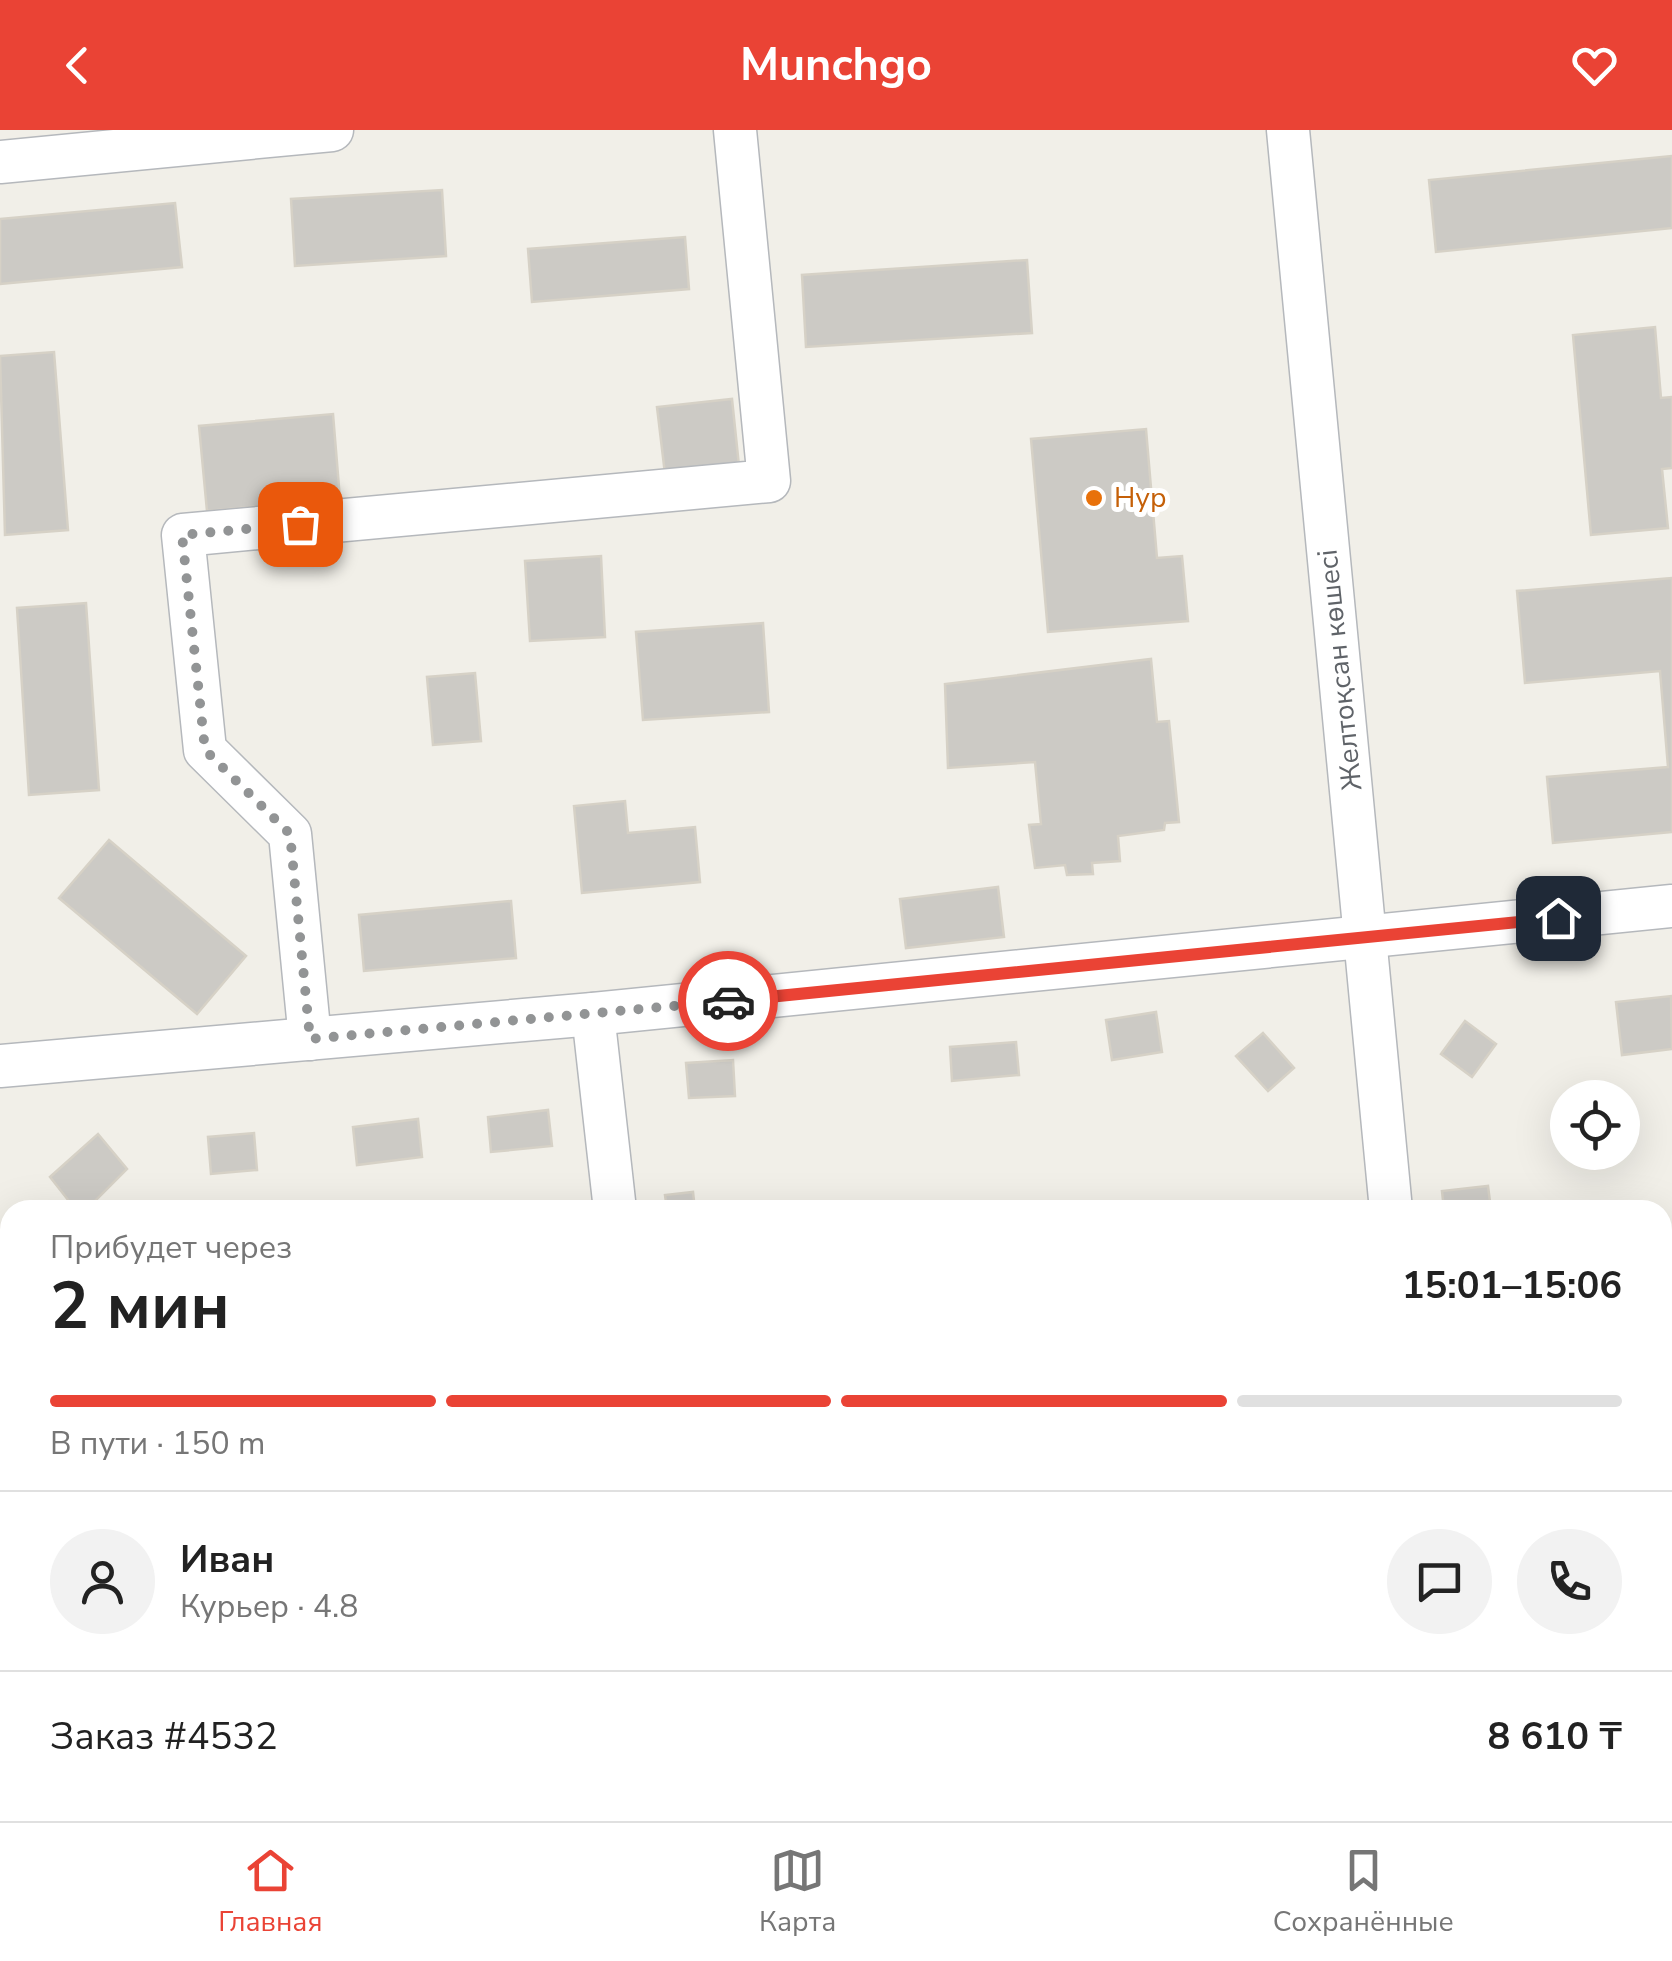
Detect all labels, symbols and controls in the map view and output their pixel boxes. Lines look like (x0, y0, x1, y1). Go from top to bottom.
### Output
text: Munchgo (740, 35, 932, 96)
icon: back (50, 38, 105, 93)
icon: heart (1567, 38, 1622, 93)
place label: Нур (1114, 479, 1167, 517)
pin (258, 482, 343, 567)
marker: Нур (1083, 487, 1105, 509)
icon: bag (273, 497, 328, 552)
street label: Желтоқсан көшесі (1308, 548, 1372, 792)
pin (1516, 876, 1601, 961)
icon: home (1531, 891, 1586, 946)
courier (678, 951, 778, 1051)
icon: car (701, 974, 756, 1029)
map controls (1550, 1080, 1640, 1170)
button: locate (1550, 1080, 1640, 1170)
text: Прибудет через (50, 1226, 292, 1269)
text: 15:01–15:06 (1402, 1260, 1622, 1311)
text: 2 мин (50, 1262, 230, 1351)
text: В пути · 150 m (50, 1422, 265, 1465)
button: person (50, 1529, 155, 1634)
button: chat (1387, 1529, 1492, 1634)
button: phone (1517, 1529, 1622, 1634)
text: Иван (180, 1534, 274, 1585)
text: Курьер · 4.8 (180, 1585, 358, 1628)
text: Заказ #4532 (50, 1711, 278, 1762)
text: 8 610 ₸ (1487, 1711, 1622, 1762)
tab: Главная (218, 1843, 323, 1941)
tab: Карта (759, 1843, 836, 1941)
tab: Сохранённые (1273, 1843, 1454, 1941)

